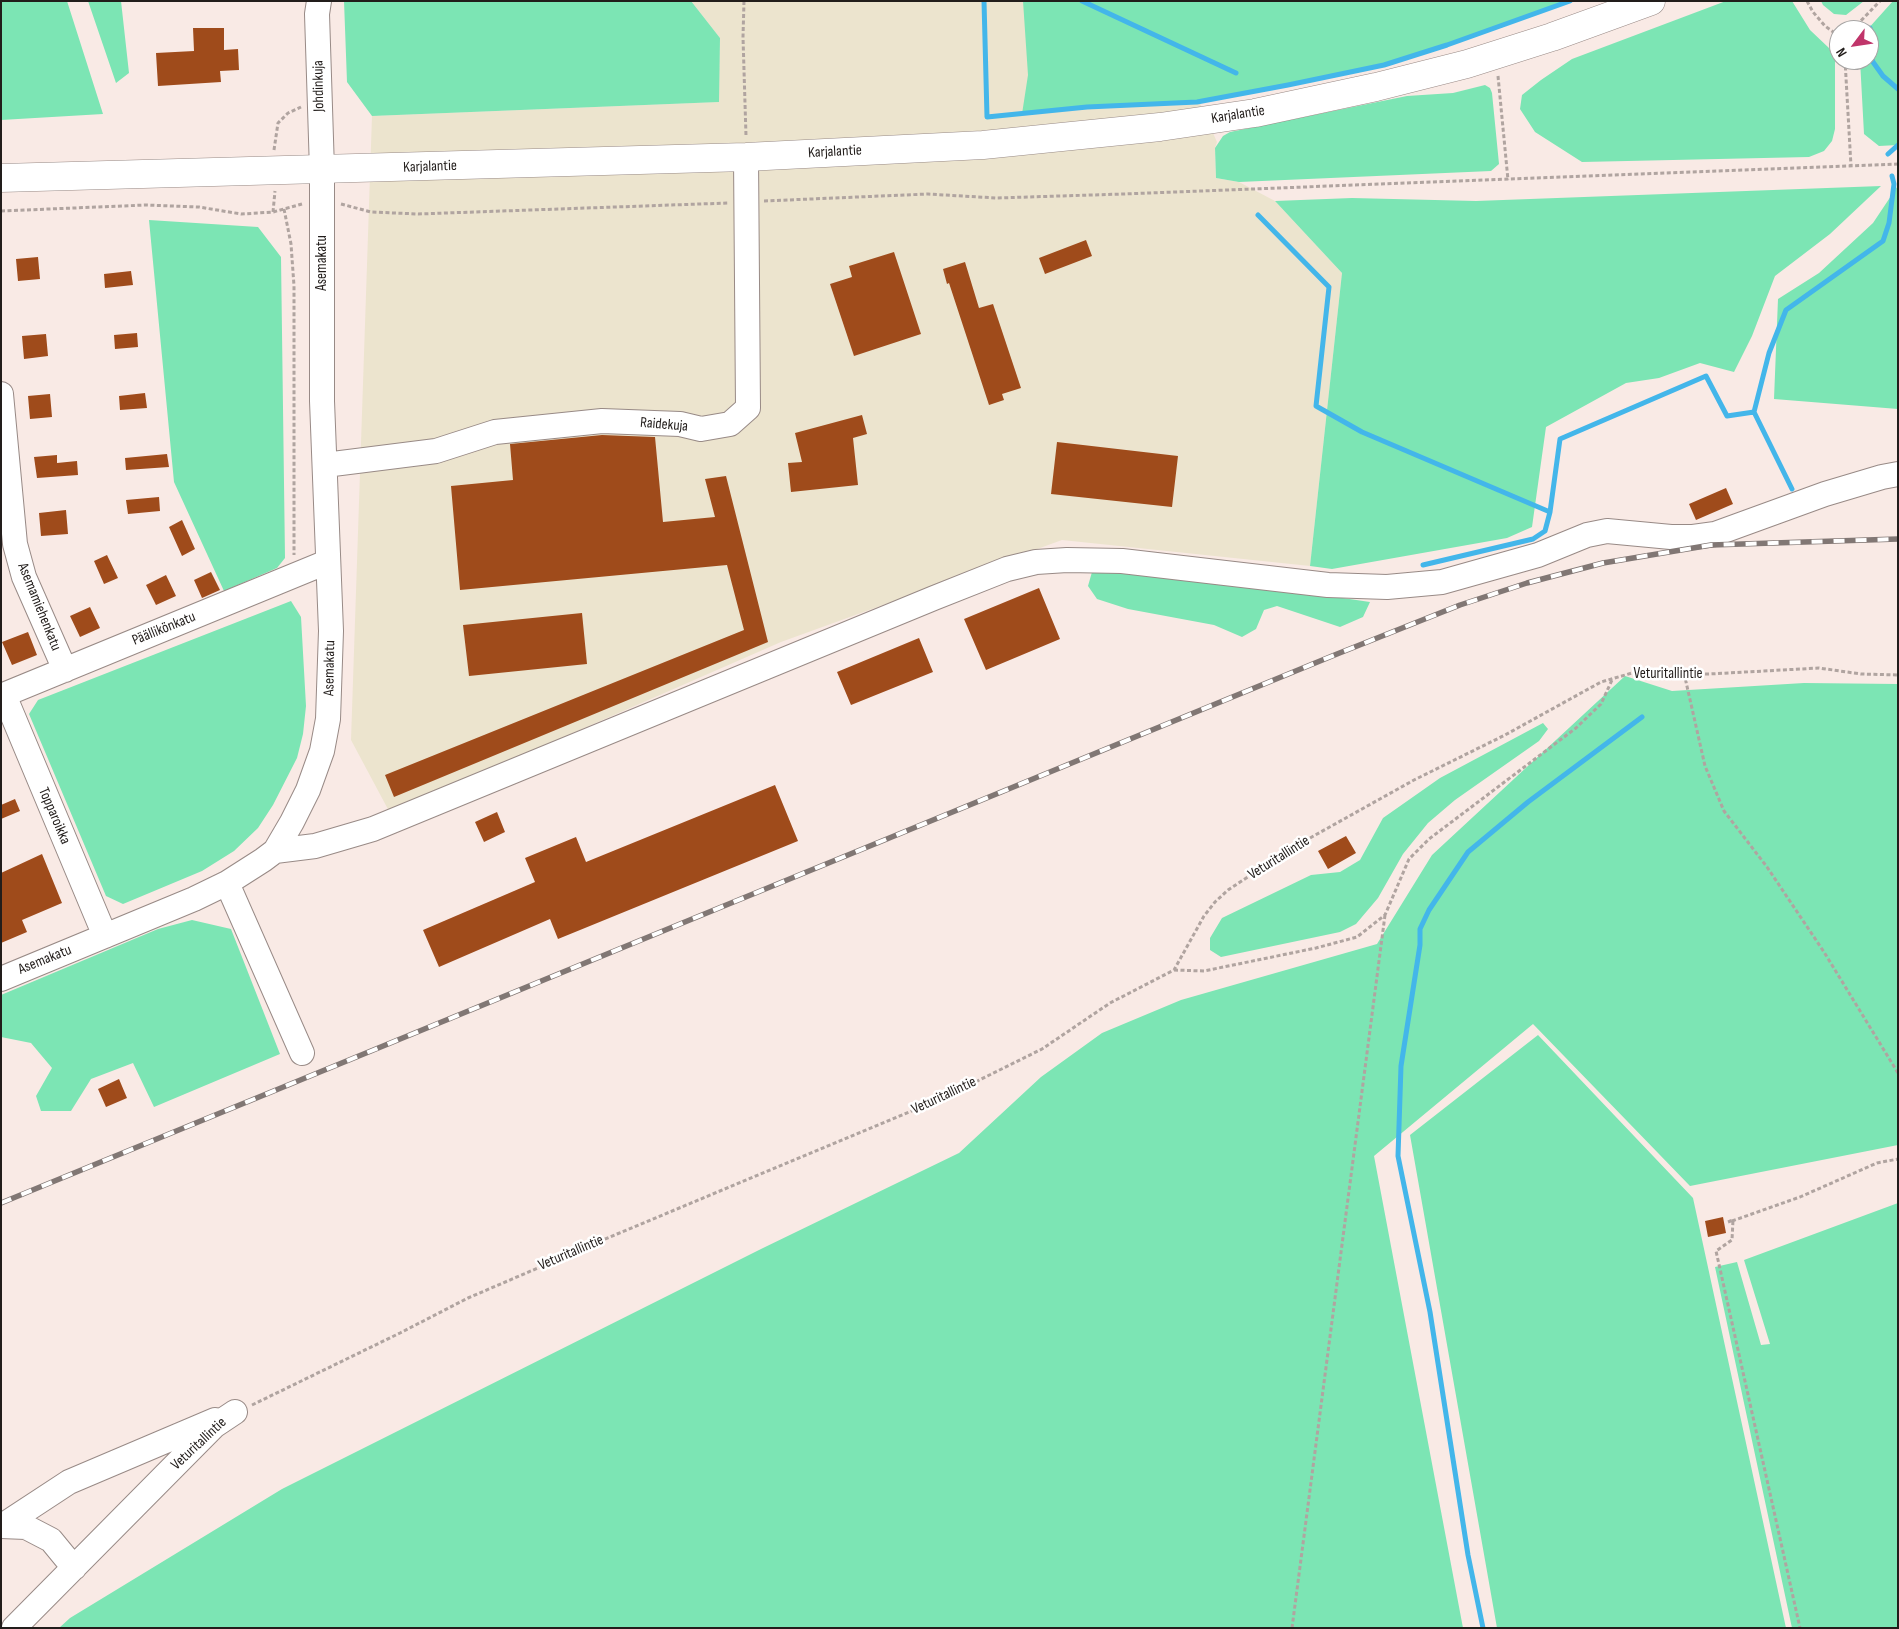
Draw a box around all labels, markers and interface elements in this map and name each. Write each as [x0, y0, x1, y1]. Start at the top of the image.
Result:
north arrow [1829, 20, 1879, 70]
text: N [1832, 45, 1851, 60]
street label: Johdinkuja [310, 60, 328, 112]
street label: Karjalantie [1210, 102, 1266, 128]
street label: Karjalantie [808, 142, 862, 162]
street label: Karjalantie [403, 157, 457, 177]
street label: Asemakatu [313, 235, 331, 291]
street label: Raidekuja [639, 414, 689, 436]
street label: Asemamiehenkatu [13, 561, 65, 653]
street label: Päällikönkatu [130, 608, 198, 650]
street label: Asemakatu [321, 640, 339, 696]
street label: Veturitallintie [1633, 665, 1703, 683]
street label: Topparoikka [34, 785, 74, 847]
street label: Veturitallintie [1245, 832, 1313, 884]
street label: Asemakatu [16, 941, 74, 979]
street label: Veturitallintie [909, 1073, 979, 1119]
street label: Veturitallintie [536, 1231, 606, 1275]
street label: Veturitallintie [168, 1414, 230, 1474]

